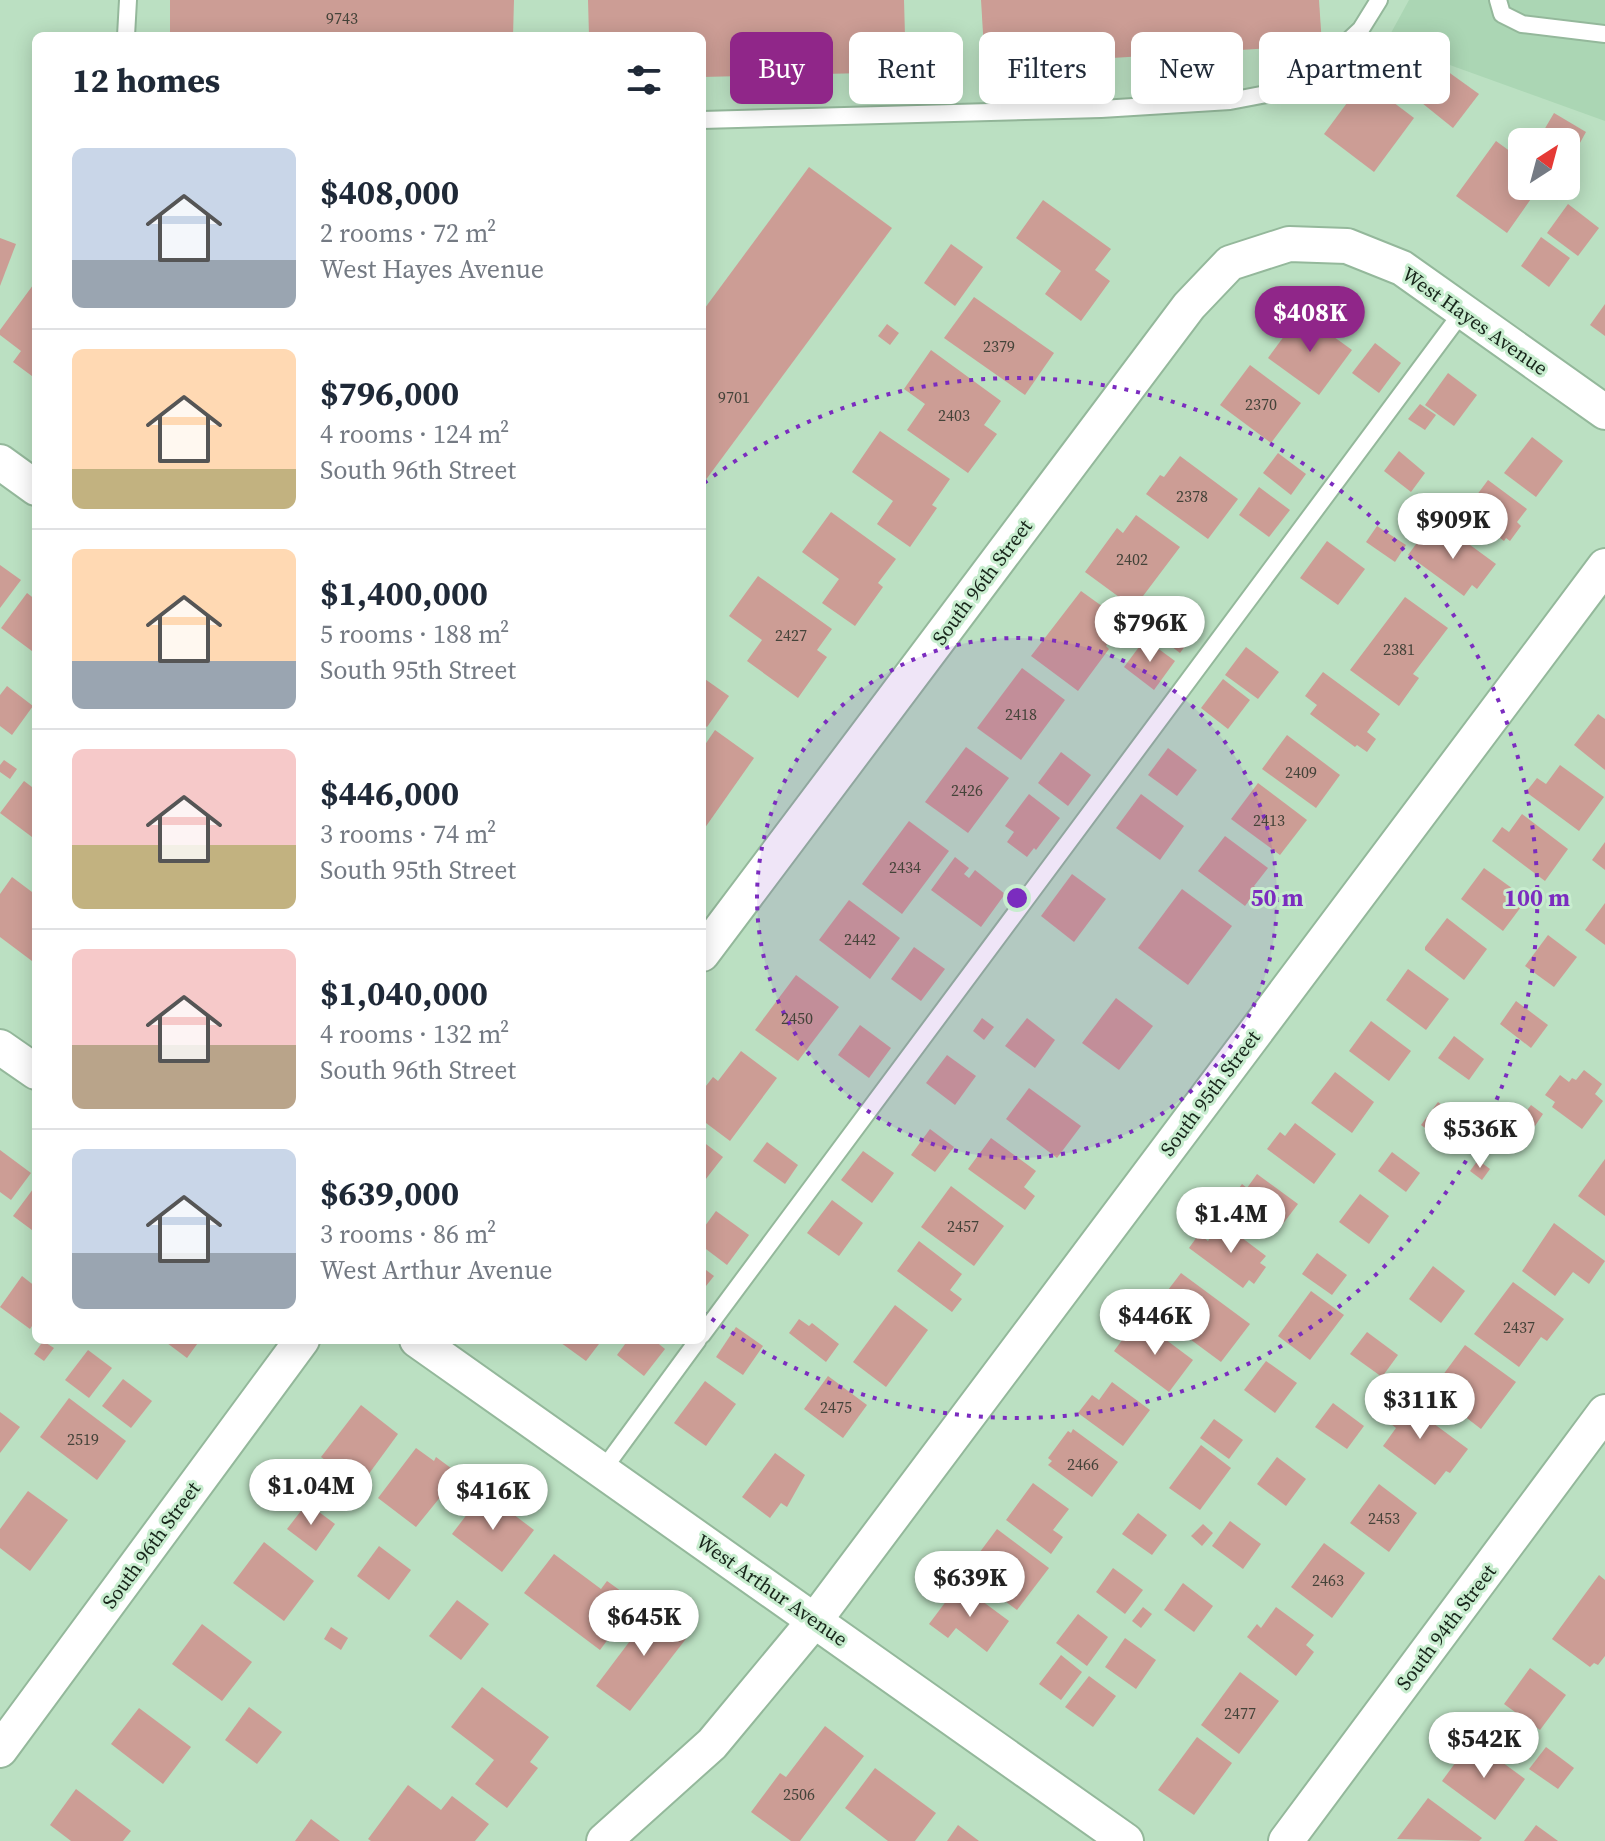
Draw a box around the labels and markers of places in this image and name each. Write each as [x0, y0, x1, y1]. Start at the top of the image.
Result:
pin: $408K [1254, 286, 1366, 354]
pin: $909K [1397, 493, 1509, 561]
pin: $796K [1094, 596, 1206, 664]
centre of rings [1003, 884, 1031, 912]
pin: $536K [1424, 1102, 1536, 1170]
pin: $1.4M [1175, 1187, 1287, 1255]
pin: $446K [1099, 1289, 1211, 1357]
pin: $311K [1364, 1373, 1476, 1441]
pin: $1.04M [246, 1459, 376, 1527]
pin: $416K [437, 1464, 549, 1532]
pin: $639K [914, 1551, 1026, 1619]
pin: $645K [588, 1590, 700, 1658]
pin: $542K [1428, 1712, 1540, 1780]

